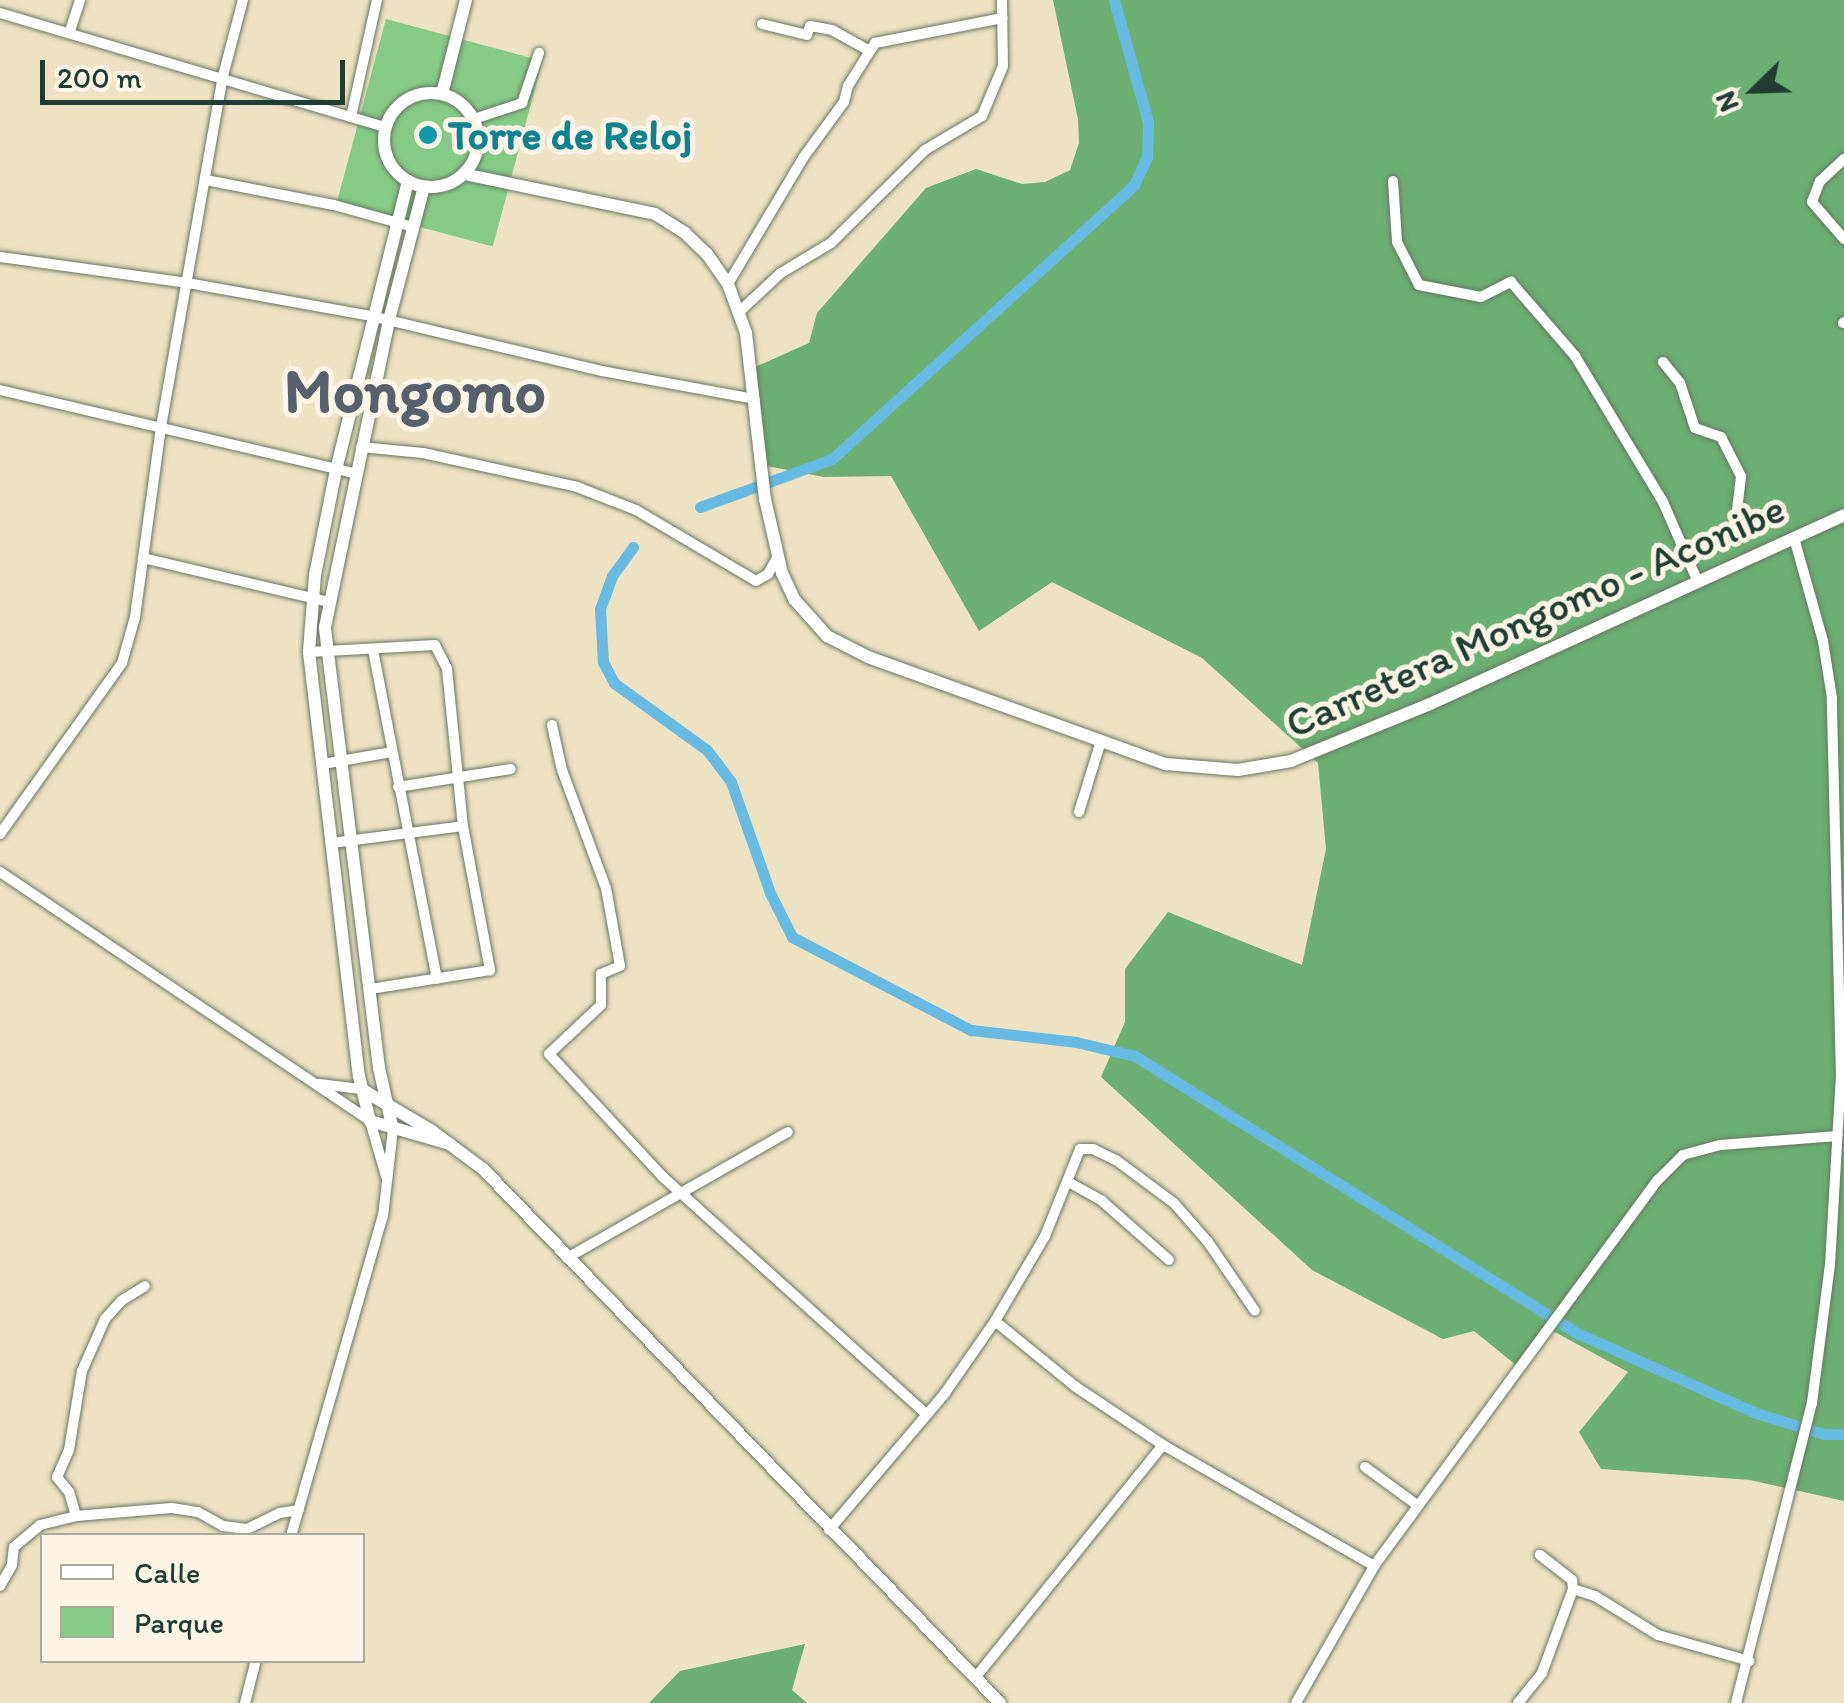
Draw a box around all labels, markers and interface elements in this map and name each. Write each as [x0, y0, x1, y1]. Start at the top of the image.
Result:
scale bar [45, 40, 350, 102]
north arrow [1704, 40, 1804, 140]
text: 200 m [57, 59, 142, 96]
text: N [1707, 86, 1746, 117]
place label: Torre de Reloj [448, 110, 692, 160]
marker: Torre de Reloj [417, 124, 439, 146]
district label: Mongomo [284, 354, 546, 428]
street label: Carretera Mongomo - Aconibe [1277, 483, 1793, 749]
legend [40, 1533, 365, 1663]
text: Calle [134, 1554, 200, 1591]
text: Parque [134, 1604, 224, 1641]

